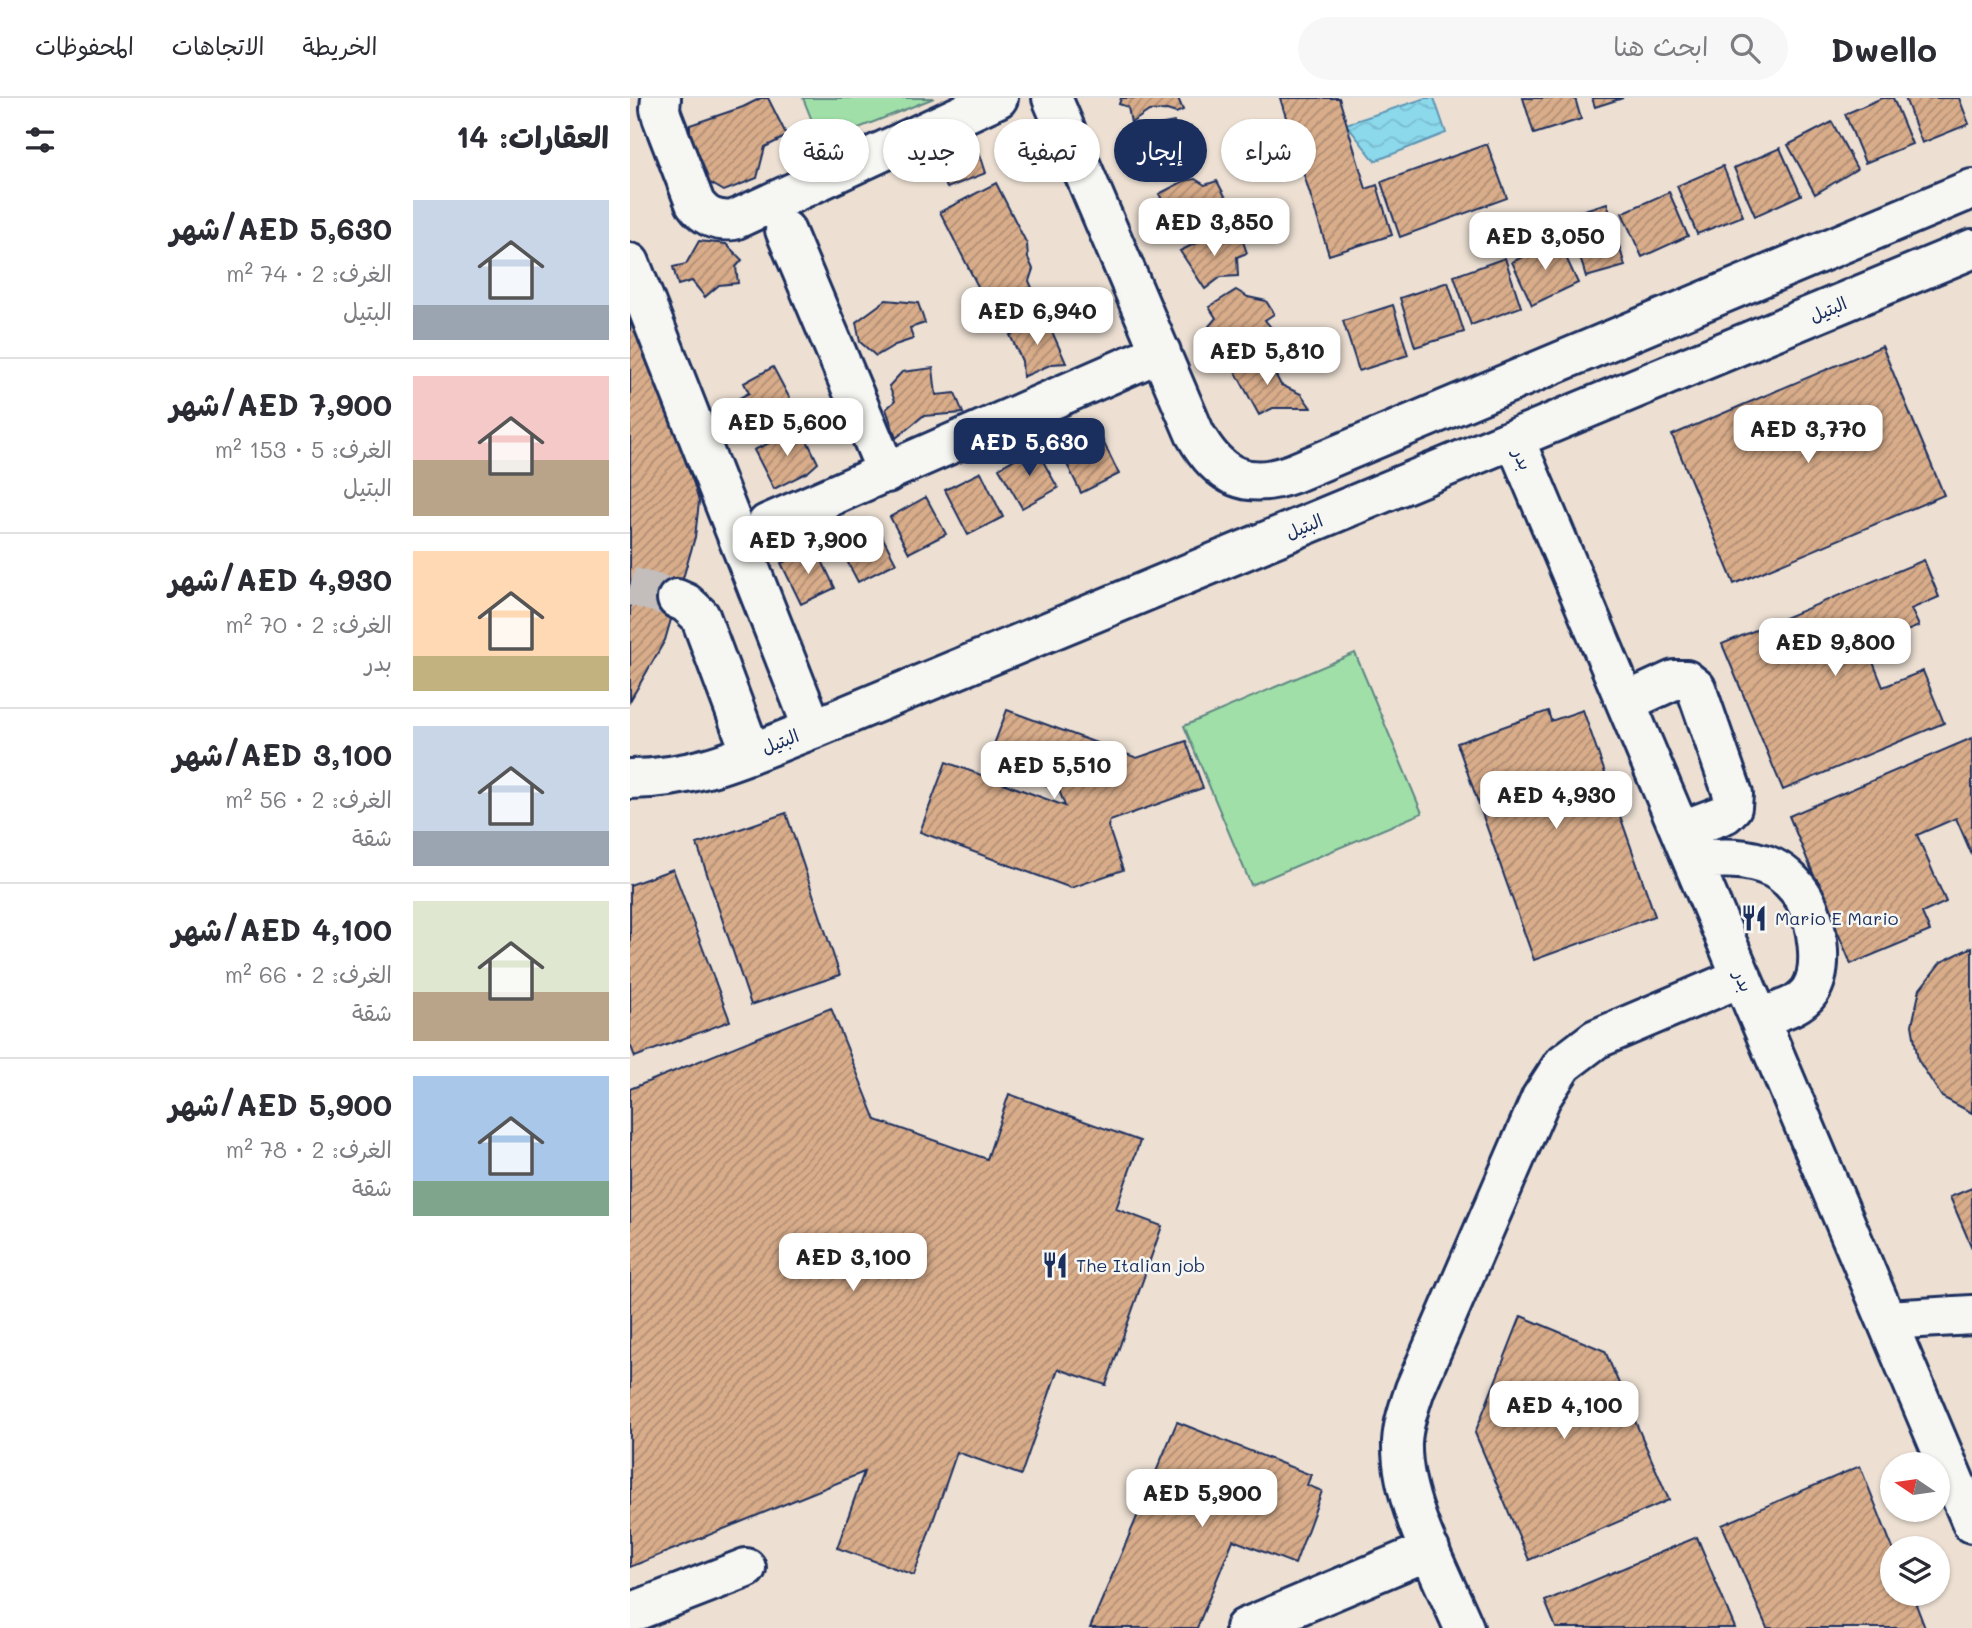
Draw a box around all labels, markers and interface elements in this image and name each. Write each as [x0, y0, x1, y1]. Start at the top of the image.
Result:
search box [1298, 17, 1788, 80]
text: Dwello [1830, 27, 1937, 70]
text: ابحث هنا [1613, 29, 1708, 63]
icon: search [1726, 29, 1764, 67]
text: المحفوظات [35, 30, 134, 61]
text: الاتجاهات [172, 30, 265, 61]
text: الخريطة [303, 30, 377, 61]
text: العقارات: 14 [456, 116, 609, 156]
chip: شقة [779, 119, 869, 182]
chip: جديد [883, 119, 980, 182]
chip: تصفية [994, 119, 1100, 182]
chip: إيجار [1114, 119, 1207, 182]
chip: شراء [1221, 119, 1316, 182]
icon: filters [21, 121, 59, 159]
pin: AED 3,850 [1134, 198, 1294, 258]
text: AED 3,850 [1155, 206, 1273, 236]
text: AED 5,630/شهر [170, 208, 392, 248]
pin: AED 3,050 [1465, 212, 1625, 272]
text: AED 3,050 [1485, 220, 1605, 250]
icon: home [469, 228, 553, 312]
text: الغرف: 2 · 74 m² [226, 258, 392, 288]
pin: AED 6,940 [957, 288, 1117, 347]
street label: البتيل [1806, 290, 1850, 328]
text: AED 6,940 [977, 295, 1097, 325]
text: البتيل [343, 296, 392, 326]
pin: AED 5,810 [1187, 328, 1347, 387]
text: AED 5,810 [1209, 335, 1325, 365]
text: AED 7,900/شهر [170, 384, 392, 424]
pin: AED 5,600 [707, 398, 867, 458]
icon: home [469, 404, 553, 488]
text: AED 5,600 [727, 406, 847, 436]
pin: AED 3,770 [1728, 406, 1888, 465]
text: AED 3,770 [1750, 413, 1866, 443]
pin: AED 5,630 [949, 418, 1109, 478]
text: AED 5,630 [970, 426, 1088, 456]
text: الغرف: 5 · 153 m² [215, 434, 392, 464]
street label: بدر [1507, 443, 1538, 473]
text: البتيل [343, 472, 392, 502]
street label: البتيل [1282, 508, 1326, 544]
pin: AED 7,900 [728, 517, 888, 576]
text: AED 7,900 [749, 524, 867, 554]
text: AED 4,930/شهر [169, 559, 392, 599]
icon: home [469, 579, 553, 663]
text: الغرف: 2 · 70 m² [226, 609, 392, 639]
pin: AED 9,800 [1755, 618, 1915, 678]
text: AED 9,800 [1775, 626, 1895, 656]
text: بدر [365, 647, 392, 677]
street label: البتيل [758, 723, 802, 759]
text: AED 3,100/شهر [173, 734, 392, 774]
pin: AED 5,510 [974, 742, 1134, 801]
text: AED 5,510 [997, 749, 1111, 779]
icon: home [469, 754, 553, 838]
pin: AED 4,930 [1476, 772, 1636, 831]
text: AED 4,930 [1496, 779, 1616, 809]
text: الغرف: 2 · 56 m² [225, 784, 392, 814]
text: شقة [352, 822, 392, 852]
restaurant icon: Mario E Mario [1739, 903, 1769, 933]
place label: Mario E Mario [1775, 906, 1899, 930]
text: AED 4,100/شهر [172, 909, 392, 949]
icon: home [469, 929, 553, 1013]
text: الغرف: 2 · 66 m² [225, 959, 392, 989]
street label: بدر [1728, 965, 1759, 995]
text: شقة [352, 997, 392, 1027]
text: AED 5,900/شهر [169, 1084, 392, 1124]
icon: home [469, 1104, 553, 1188]
text: الغرف: 2 · 78 m² [226, 1134, 392, 1164]
text: شقة [352, 1172, 392, 1202]
pin: AED 3,100 [773, 1234, 933, 1293]
text: AED 3,100 [795, 1241, 911, 1271]
restaurant icon: The Italian job [1040, 1250, 1070, 1280]
place label: The Italian job [1076, 1253, 1205, 1277]
pin: AED 4,100 [1484, 1382, 1644, 1441]
text: AED 4,100 [1506, 1389, 1622, 1419]
north arrow [1880, 1452, 1950, 1522]
map controls [1880, 1452, 1950, 1606]
pin: AED 5,900 [1122, 1470, 1282, 1529]
text: AED 5,900 [1142, 1477, 1262, 1507]
button: layers [1880, 1536, 1950, 1606]

